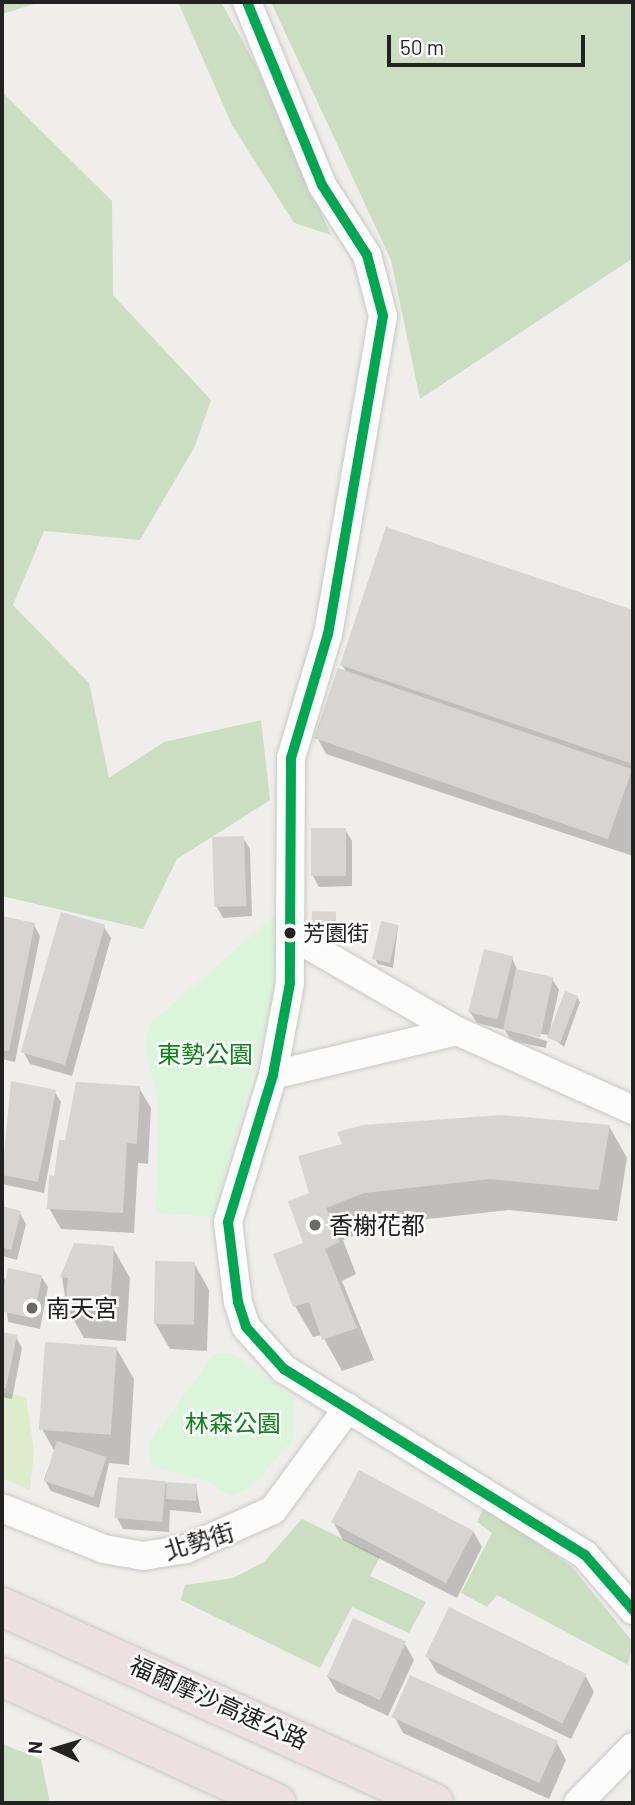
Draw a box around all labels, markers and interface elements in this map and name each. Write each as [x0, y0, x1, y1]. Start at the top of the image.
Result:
scale bar [390, 21, 588, 65]
text: 50 m [400, 34, 444, 59]
place label: 芳園街 [303, 920, 369, 946]
marker: 芳園街 [283, 926, 297, 940]
park label: 東勢公園 [157, 1040, 253, 1068]
place label: 香榭花都 [329, 1211, 425, 1239]
marker: 香榭花都 [307, 1217, 323, 1233]
place label: 南天宮 [46, 1294, 118, 1322]
marker: 南天宮 [24, 1300, 40, 1316]
park label: 林森公園 [185, 1409, 281, 1437]
street label: 北勢街 [160, 1517, 238, 1565]
street label: 福爾摩沙高速公路 [125, 1650, 313, 1754]
north arrow [21, 1714, 91, 1784]
text: N [23, 1740, 46, 1755]

